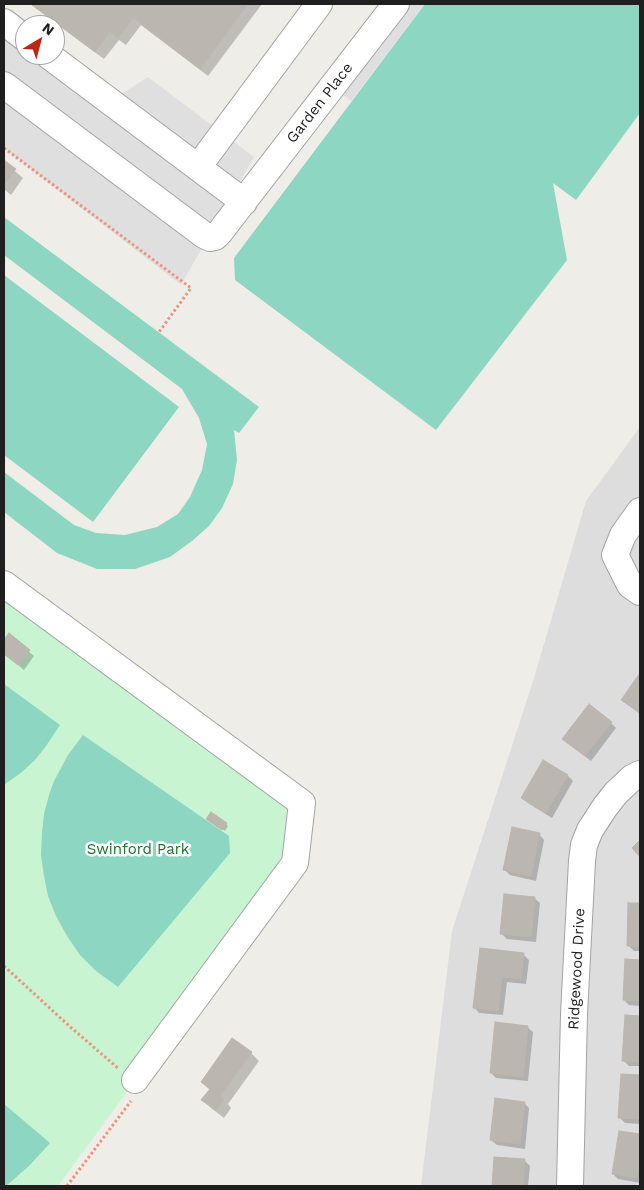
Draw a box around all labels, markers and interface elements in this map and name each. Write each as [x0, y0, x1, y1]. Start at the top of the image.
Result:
north arrow [15, 15, 65, 65]
text: N [39, 19, 57, 38]
street label: Garden Place [283, 59, 357, 147]
park label: Swinford Park [87, 841, 189, 859]
street label: Ridgewood Drive [565, 908, 589, 1030]

